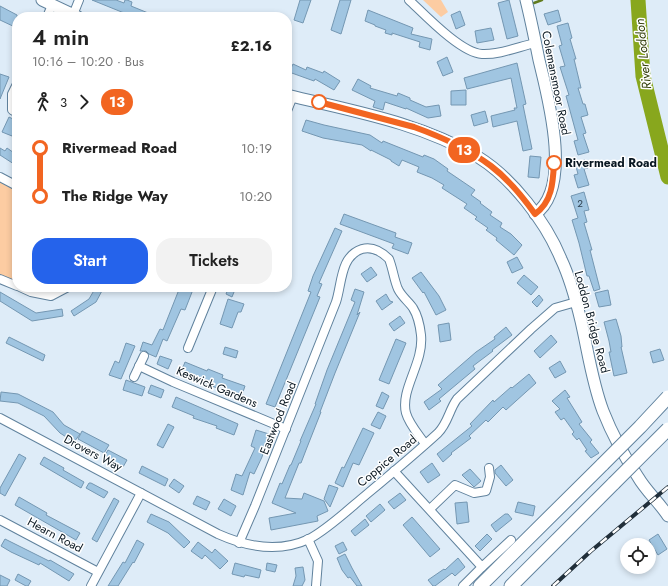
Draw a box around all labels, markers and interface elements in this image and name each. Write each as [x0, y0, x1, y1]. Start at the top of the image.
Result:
water label: River Loddon [630, 17, 656, 90]
text: 4 min [32, 21, 89, 53]
street label: Colemansmoor Road [537, 29, 575, 137]
text: £2.16 [230, 35, 272, 57]
text: 10:16 – 10:20 · Bus [32, 52, 144, 71]
icon: walk [32, 91, 54, 113]
icon: forward [73, 91, 95, 113]
text: 13 [109, 92, 125, 112]
text: 3 [60, 93, 67, 112]
unlabelled marker [311, 94, 327, 110]
text: Rivermead Road [62, 137, 177, 159]
line badge: 13 [446, 137, 482, 163]
text: 10:19 [241, 139, 272, 158]
text: 13 [456, 140, 472, 160]
place label: Rivermead Road [565, 154, 657, 172]
marker: Rivermead Road [546, 155, 562, 171]
text: The Ridge Way [62, 185, 168, 207]
text: 10:20 [239, 187, 272, 206]
house number: 2 [577, 196, 583, 211]
button: Start [32, 238, 148, 284]
button: Tickets [156, 238, 272, 284]
street label: Loddon Bridge Road [570, 269, 614, 375]
street label: Keswick Gardens [174, 362, 261, 412]
street label: Eastwood Road [255, 379, 301, 457]
street label: Drovers Way [61, 430, 126, 476]
street label: Coppice Road [353, 431, 421, 491]
street label: Hearn Road [24, 513, 86, 557]
map controls [620, 538, 656, 574]
button: locate [620, 538, 656, 574]

